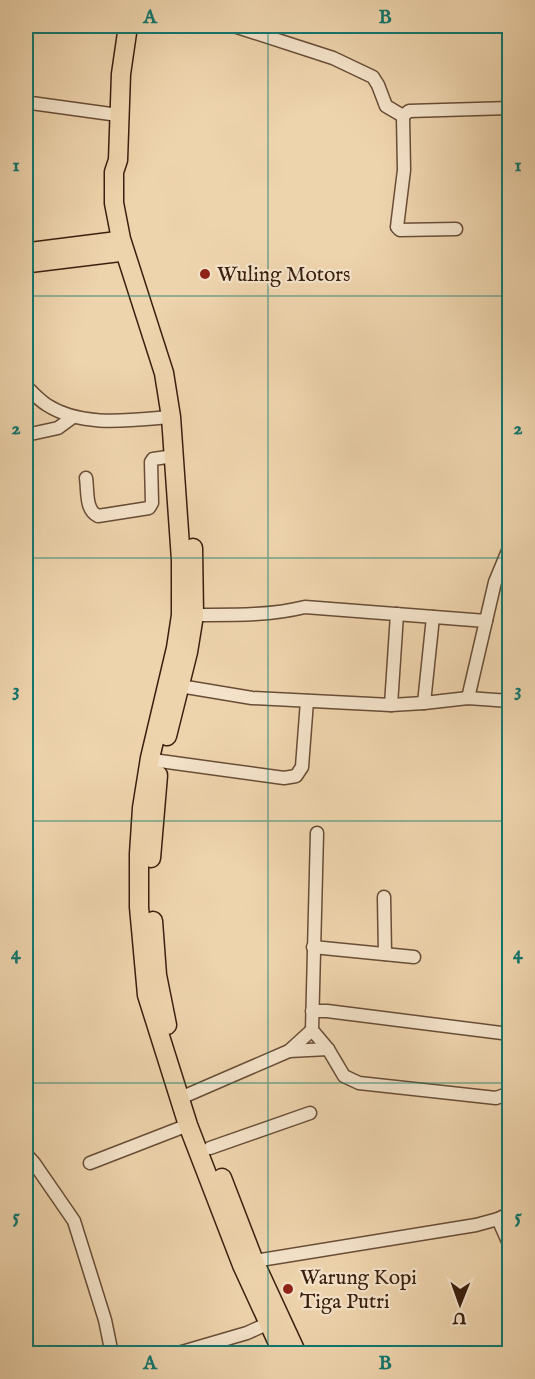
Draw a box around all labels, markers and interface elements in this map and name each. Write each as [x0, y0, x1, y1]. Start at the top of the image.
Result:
text: A [142, 5, 158, 30]
text: B [378, 5, 392, 30]
text: 1 [12, 153, 20, 178]
text: 1 [514, 153, 522, 178]
place label: Wuling Motors [217, 262, 350, 289]
marker: Wuling Motors [198, 267, 212, 281]
text: 2 [11, 416, 21, 441]
text: 2 [513, 416, 523, 441]
text: 3 [12, 678, 20, 703]
text: 3 [514, 678, 522, 703]
text: 4 [11, 941, 22, 966]
text: 4 [513, 941, 524, 966]
text: 5 [12, 1204, 20, 1229]
text: 5 [514, 1204, 522, 1229]
place label: Warung Kopi Tiga Putri [300, 1265, 417, 1316]
north arrow [430, 1274, 490, 1334]
marker: Warung Kopi Tiga Putri [281, 1282, 295, 1296]
text: U [452, 1307, 468, 1327]
text: A [142, 1351, 158, 1376]
text: B [378, 1351, 392, 1376]

